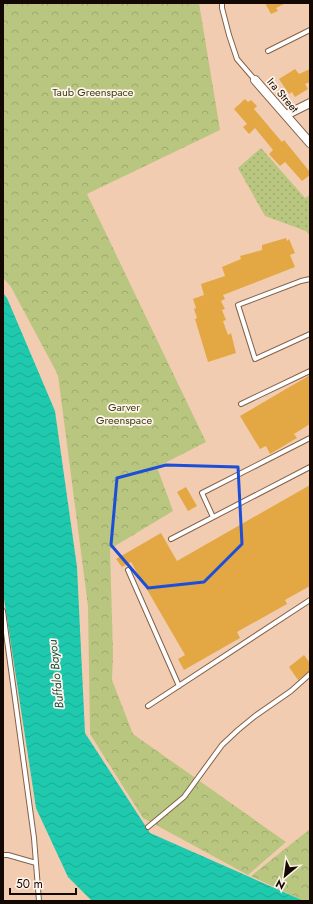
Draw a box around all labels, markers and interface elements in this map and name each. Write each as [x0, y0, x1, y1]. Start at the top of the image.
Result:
street label: Ira Street [263, 74, 303, 116]
park label: Taub Greenspace [53, 84, 134, 100]
park label: Garver Greenspace [96, 399, 152, 428]
water label: Buffalo Bayou [43, 639, 69, 709]
north arrow [265, 856, 305, 896]
scale bar [10, 870, 76, 896]
text: 50 m [16, 875, 43, 893]
text: N [272, 876, 288, 894]

